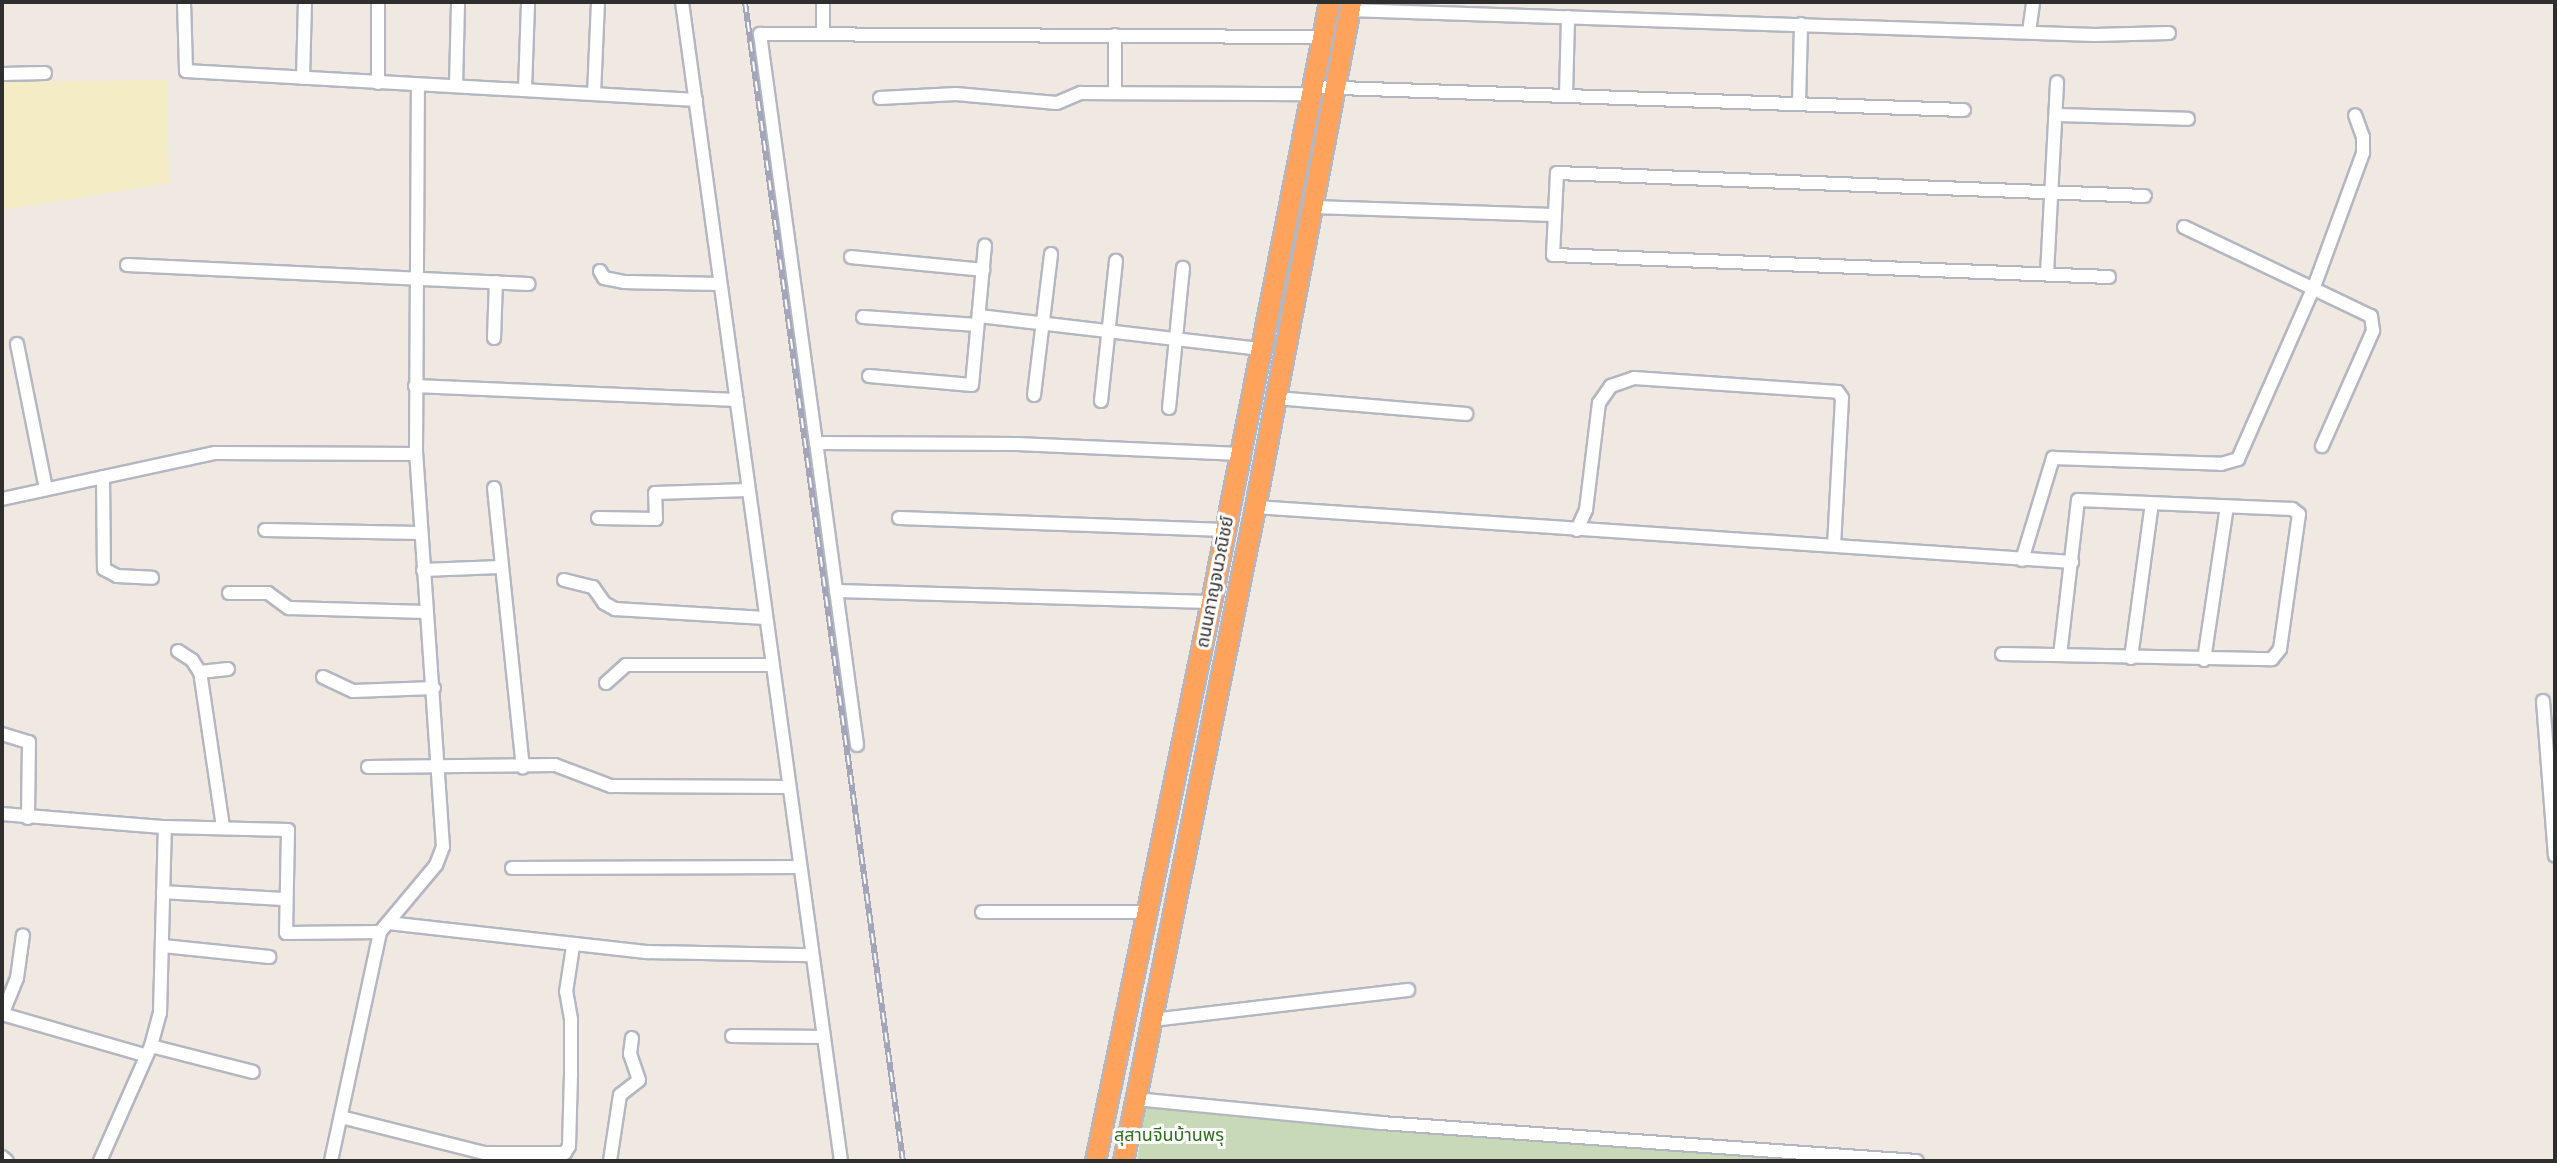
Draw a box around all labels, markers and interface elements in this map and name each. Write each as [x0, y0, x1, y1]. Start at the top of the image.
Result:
street label: ถนนกาญจนวณิชย์ [1192, 514, 1238, 650]
park label: สุสานจีนบ้านพรุ [1114, 1124, 1224, 1146]

